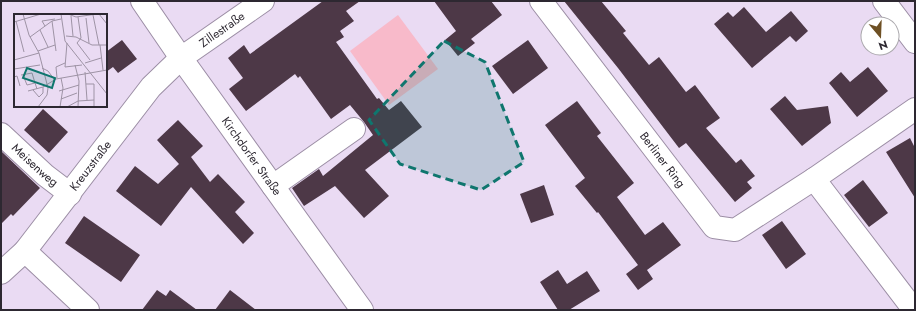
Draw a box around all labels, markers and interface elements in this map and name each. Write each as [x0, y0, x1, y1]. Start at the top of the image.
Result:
street label: Zillestraße [195, 7, 248, 52]
inset map [14, 14, 107, 107]
north arrow [860, 16, 900, 56]
text: N [877, 36, 890, 54]
street label: Kirchdorfer Straße [217, 113, 286, 199]
street label: Berliner Ring [635, 128, 690, 192]
street label: Kreuzstraße [65, 137, 116, 195]
street label: Meisenweg [8, 139, 62, 191]

